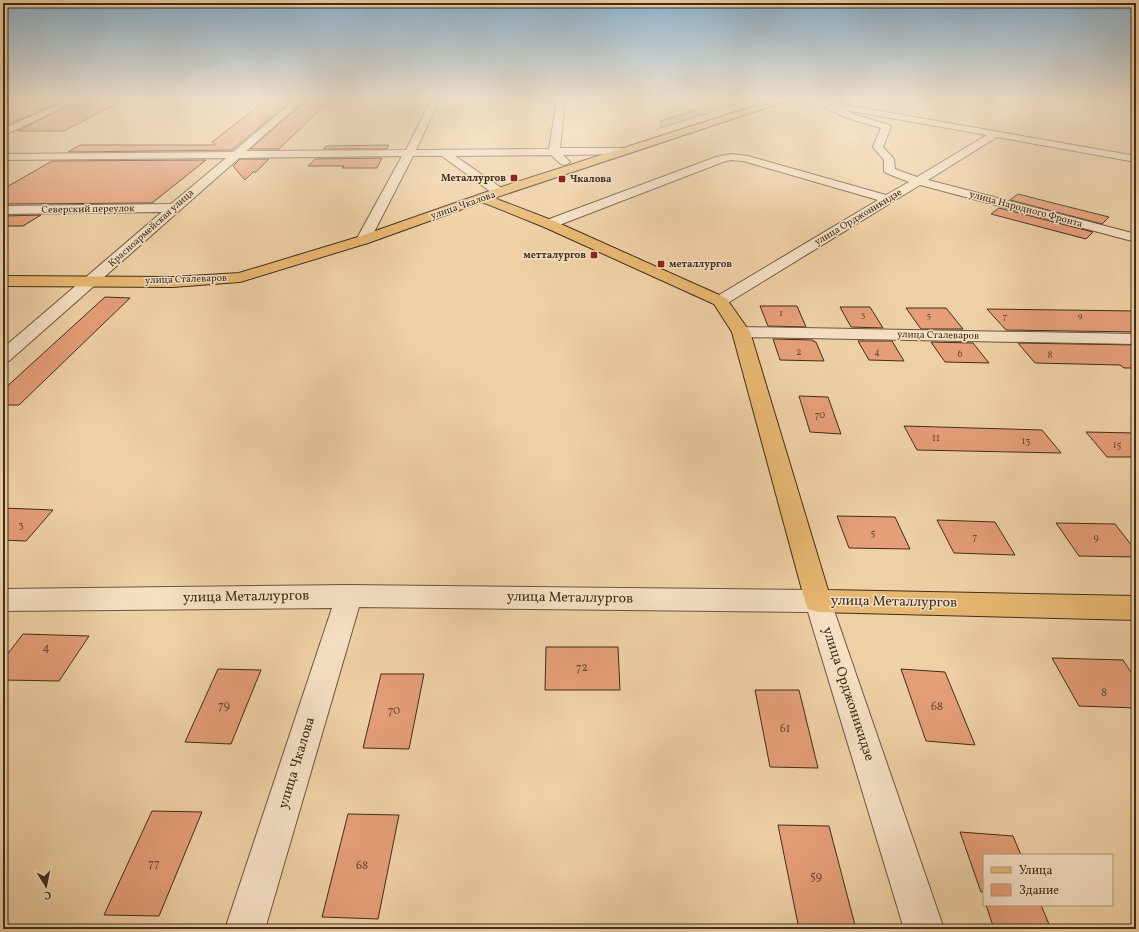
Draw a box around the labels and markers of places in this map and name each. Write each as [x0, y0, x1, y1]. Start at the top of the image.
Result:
place label: Металлургов [441, 171, 506, 185]
place label: Чкалова [570, 172, 612, 186]
marker: Металлургов [509, 173, 519, 183]
marker: Чкалова [557, 174, 567, 184]
place label: метталургов [523, 248, 586, 262]
marker: метталургов [589, 250, 599, 260]
place label: металлургов [669, 257, 732, 271]
marker: металлургов [656, 259, 666, 269]

